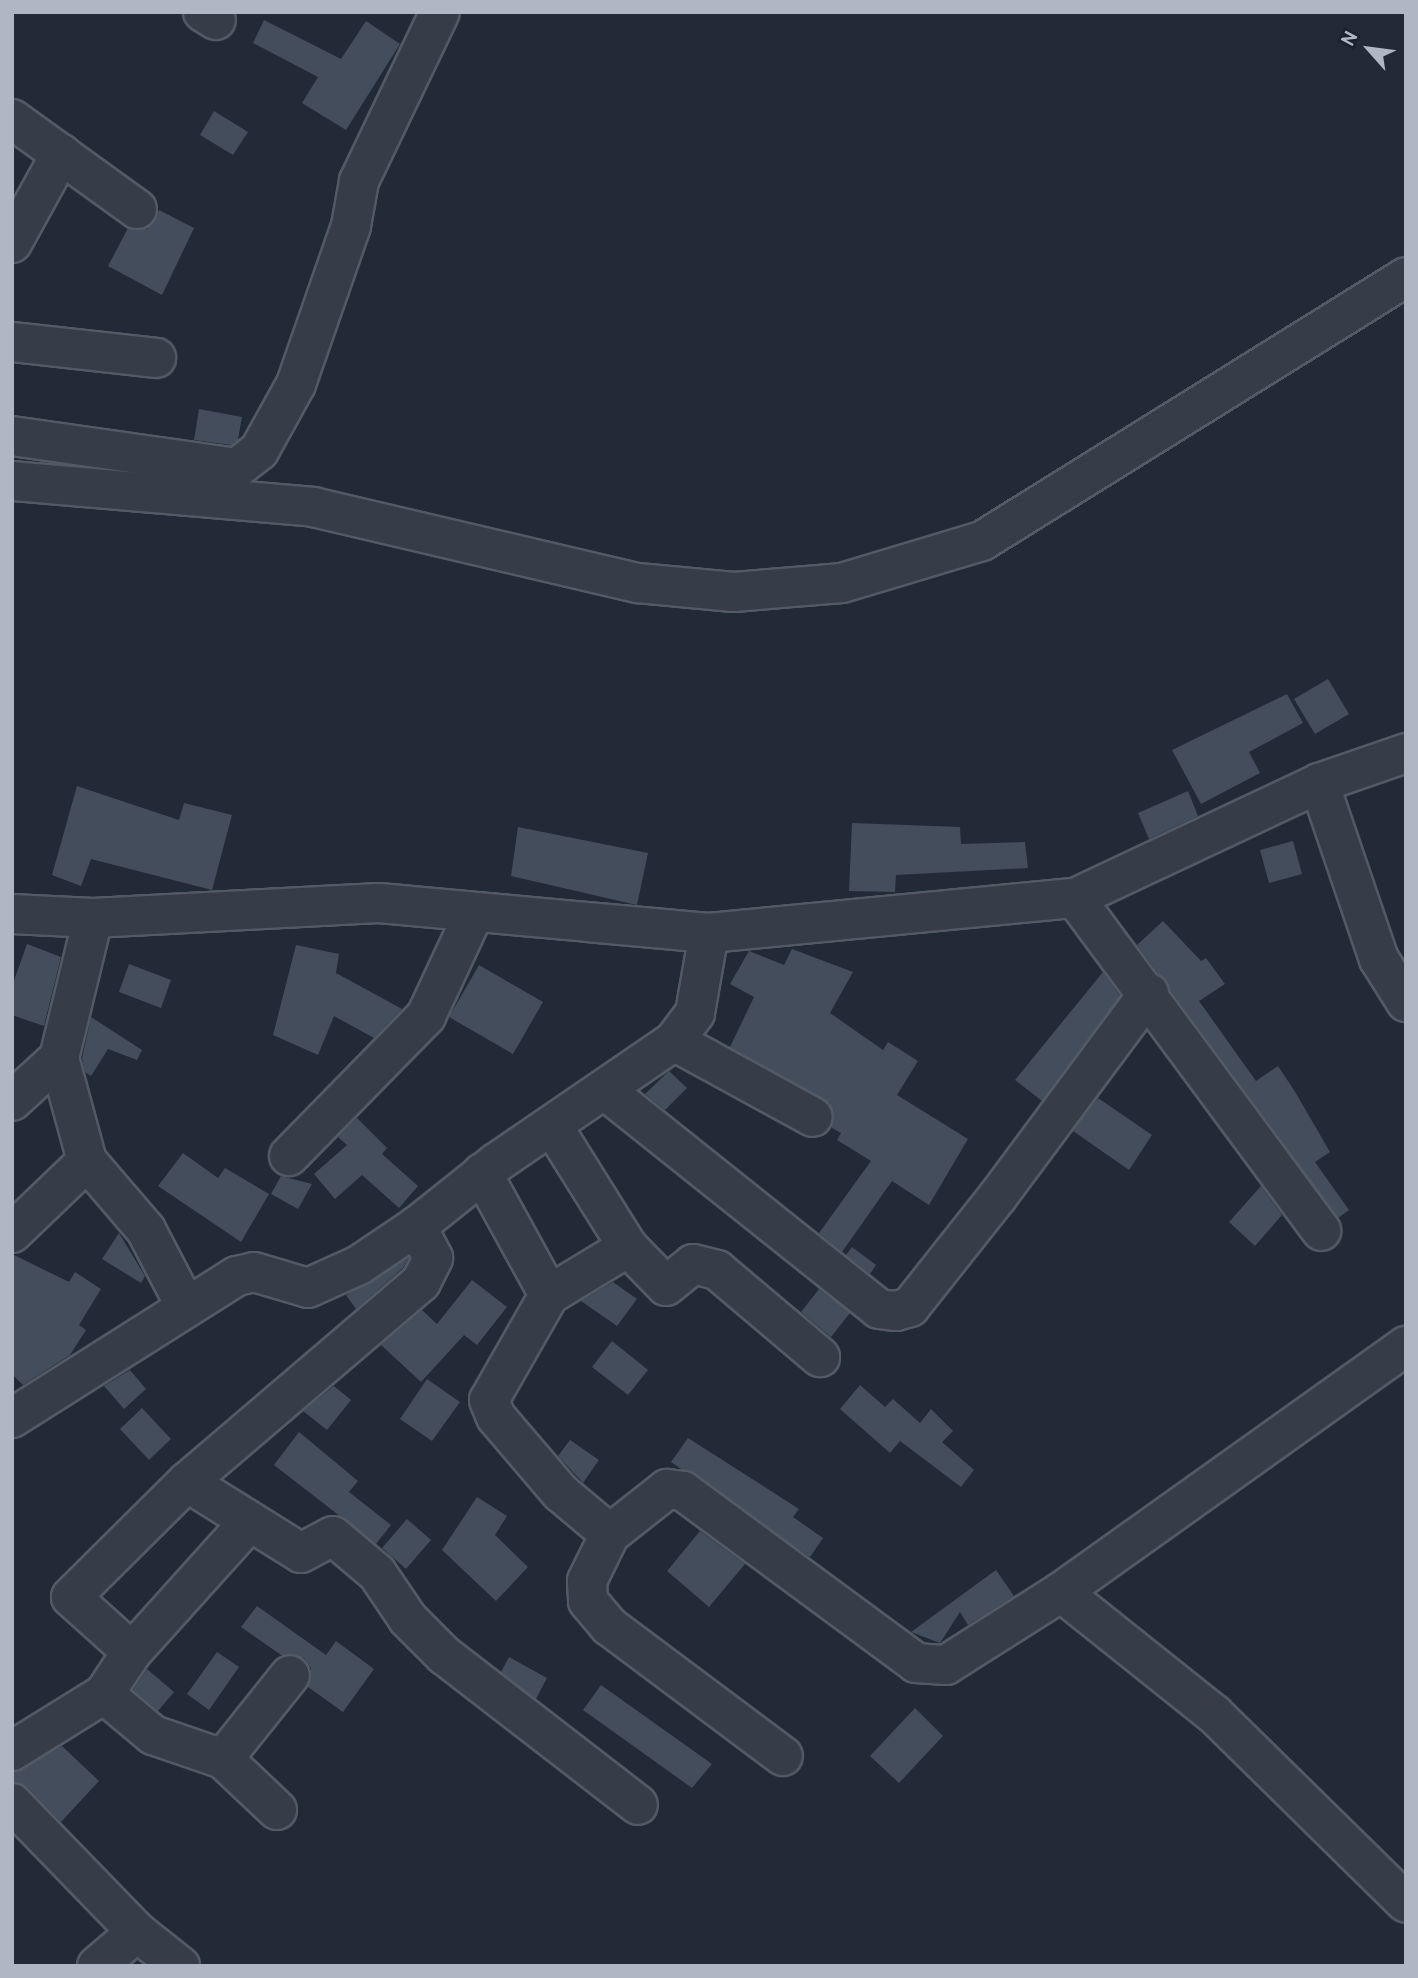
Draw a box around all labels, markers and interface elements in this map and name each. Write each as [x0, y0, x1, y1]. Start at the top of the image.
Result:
north arrow [1334, 14, 1404, 84]
text: N [1337, 27, 1364, 51]

